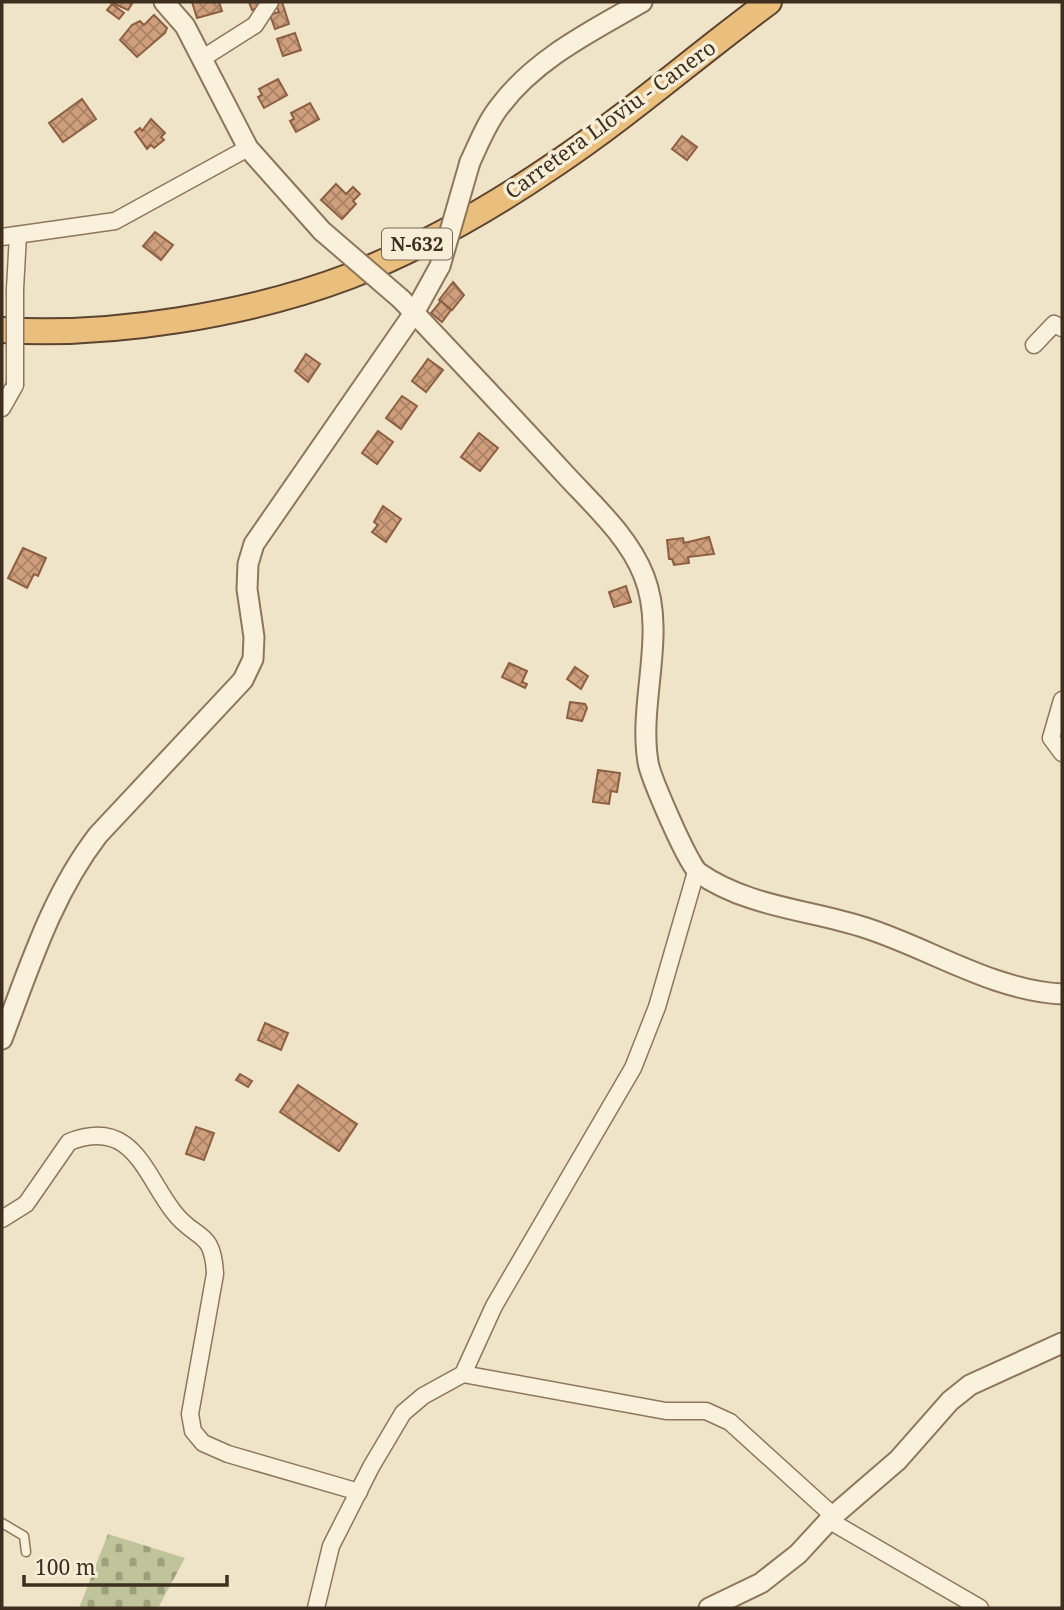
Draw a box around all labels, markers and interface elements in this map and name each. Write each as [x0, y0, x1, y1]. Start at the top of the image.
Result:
street label: Carretera Lloviu - Canero [499, 33, 721, 205]
road number: N-632 [382, 228, 452, 260]
scale bar [24, 1544, 228, 1588]
text: 100 m [35, 1553, 96, 1581]

